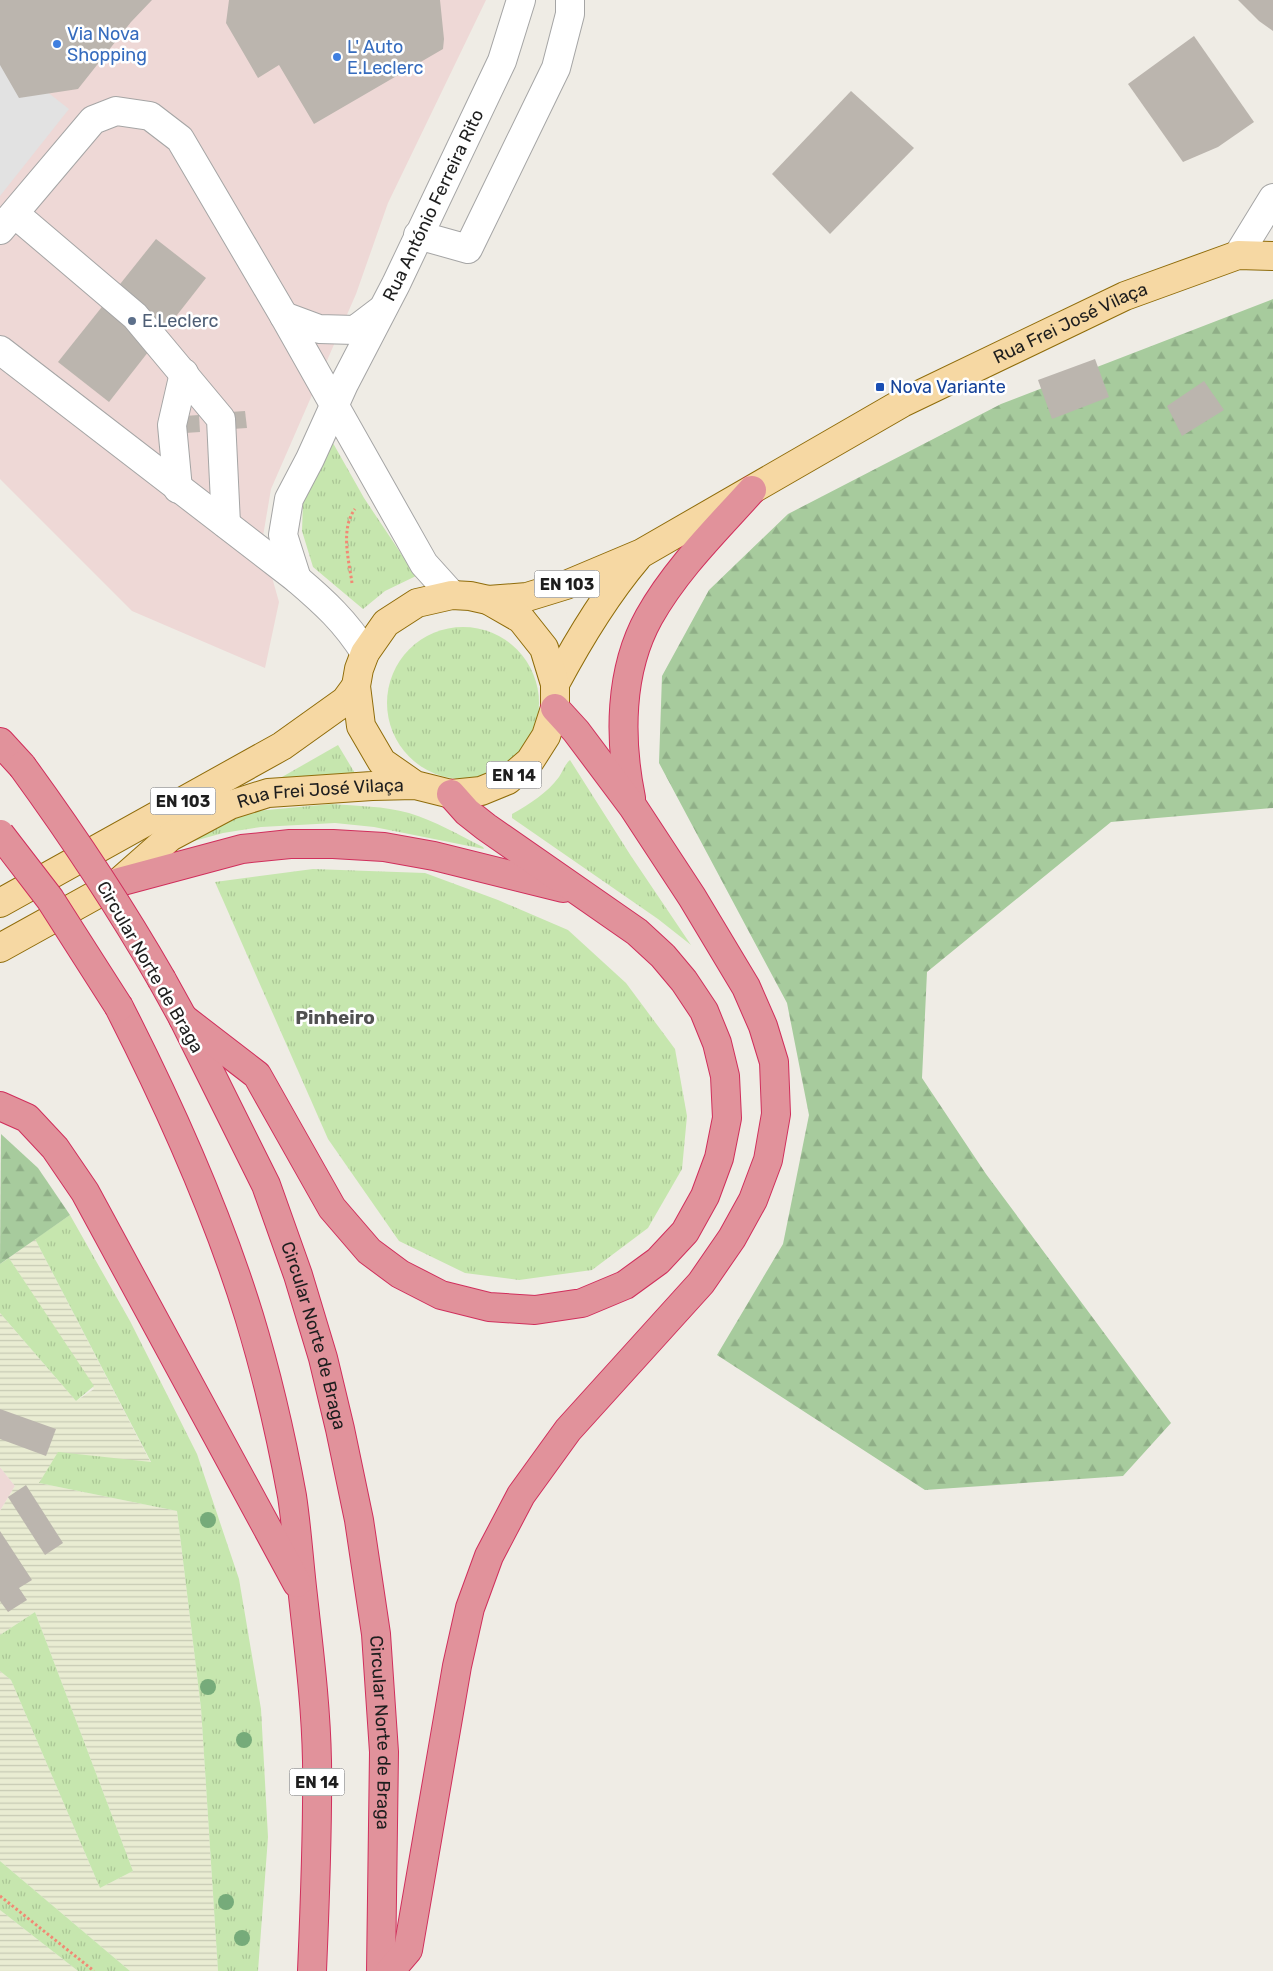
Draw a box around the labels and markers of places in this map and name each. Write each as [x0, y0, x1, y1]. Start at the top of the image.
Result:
place label: Via Nova Shopping [67, 23, 147, 66]
place label: L' Auto E.Leclerc [347, 36, 423, 79]
marker: Via Nova Shopping [51, 38, 63, 50]
marker: L' Auto E.Leclerc [331, 51, 343, 63]
place label: E.Leclerc [142, 310, 218, 332]
marker: E.Leclerc [126, 315, 138, 327]
place label: Nova Variante [890, 376, 1006, 398]
marker: Nova Variante [874, 381, 886, 393]

